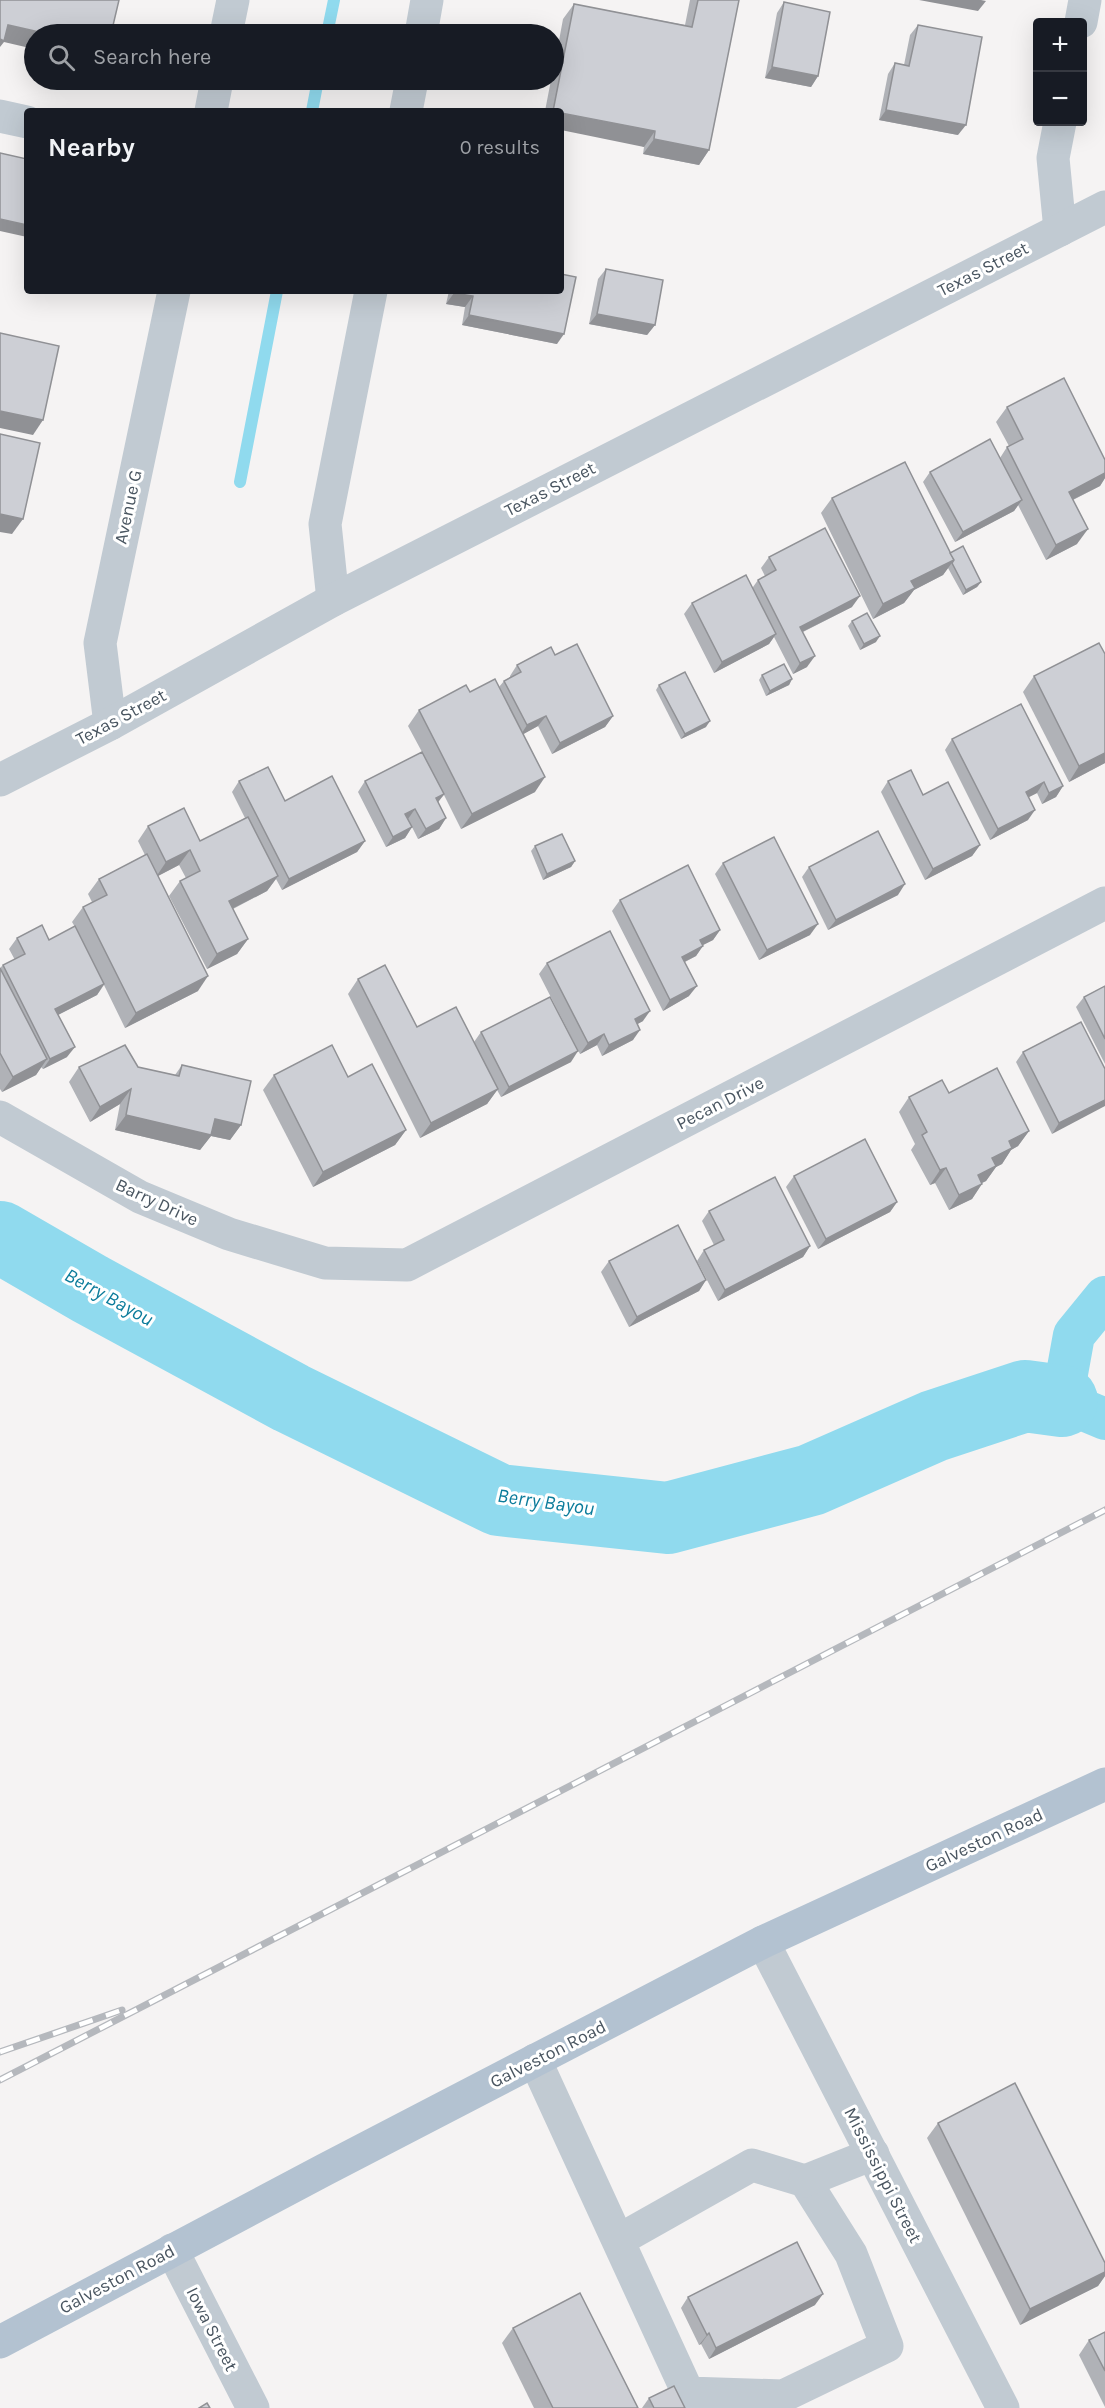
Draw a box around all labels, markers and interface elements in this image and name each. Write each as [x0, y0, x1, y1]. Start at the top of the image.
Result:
map controls [1033, 18, 1087, 126]
button: + [1033, 18, 1087, 72]
search box [24, 24, 564, 90]
icon: search [45, 41, 78, 74]
text: Search here [93, 44, 211, 70]
button: − [1033, 72, 1087, 126]
text: Nearby [48, 132, 135, 163]
text: 0 results [460, 136, 540, 159]
street label: Texas Street [934, 237, 1032, 301]
street label: Texas Street [501, 457, 599, 521]
street label: Avenue G [109, 468, 147, 546]
street label: Texas Street [72, 684, 170, 750]
street label: Pecan Drive [672, 1071, 768, 1135]
street label: Barry Drive [112, 1173, 202, 1231]
water label: Berry Bayou [61, 1263, 157, 1331]
water label: Berry Bayou [496, 1484, 596, 1520]
street label: Galveston Road [922, 1803, 1046, 1877]
street label: Galveston Road [486, 2015, 610, 2093]
street label: Mississippi Street [839, 2104, 927, 2247]
street label: Galveston Road [56, 2239, 178, 2319]
street label: Iowa Street [181, 2283, 243, 2375]

